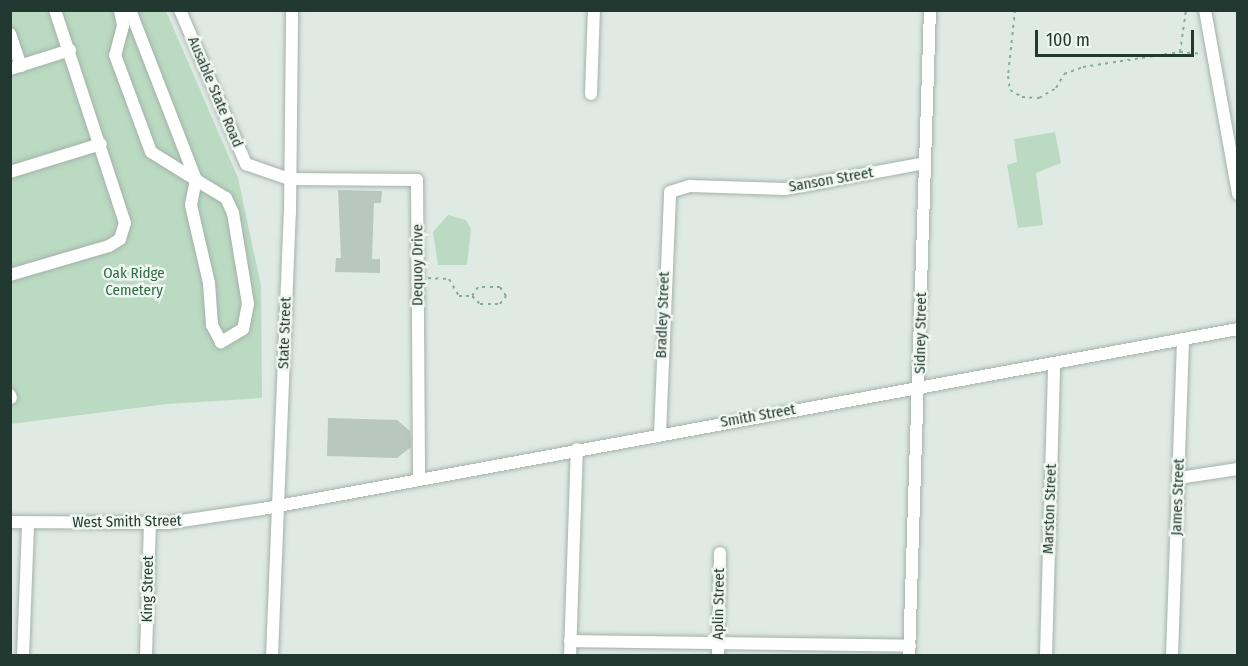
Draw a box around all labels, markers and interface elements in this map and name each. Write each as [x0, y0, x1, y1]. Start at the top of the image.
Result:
scale bar [1038, 18, 1197, 56]
text: 100 m [1046, 29, 1090, 51]
street label: Ausable State Road [184, 34, 246, 150]
street label: Sanson Street [787, 164, 875, 196]
street label: Dequoy Drive [409, 224, 427, 306]
park label: Oak Ridge Cemetery [103, 264, 165, 299]
street label: Bradley Street [652, 271, 674, 359]
street label: Sidney Street [911, 292, 931, 374]
street label: State Street [275, 297, 295, 369]
street label: Smith Street [719, 401, 797, 431]
street label: James Street [1168, 458, 1188, 536]
street label: Marston Street [1039, 464, 1061, 554]
street label: West Smith Street [72, 512, 182, 532]
street label: King Street [138, 555, 158, 623]
street label: Aplin Street [709, 568, 729, 640]

